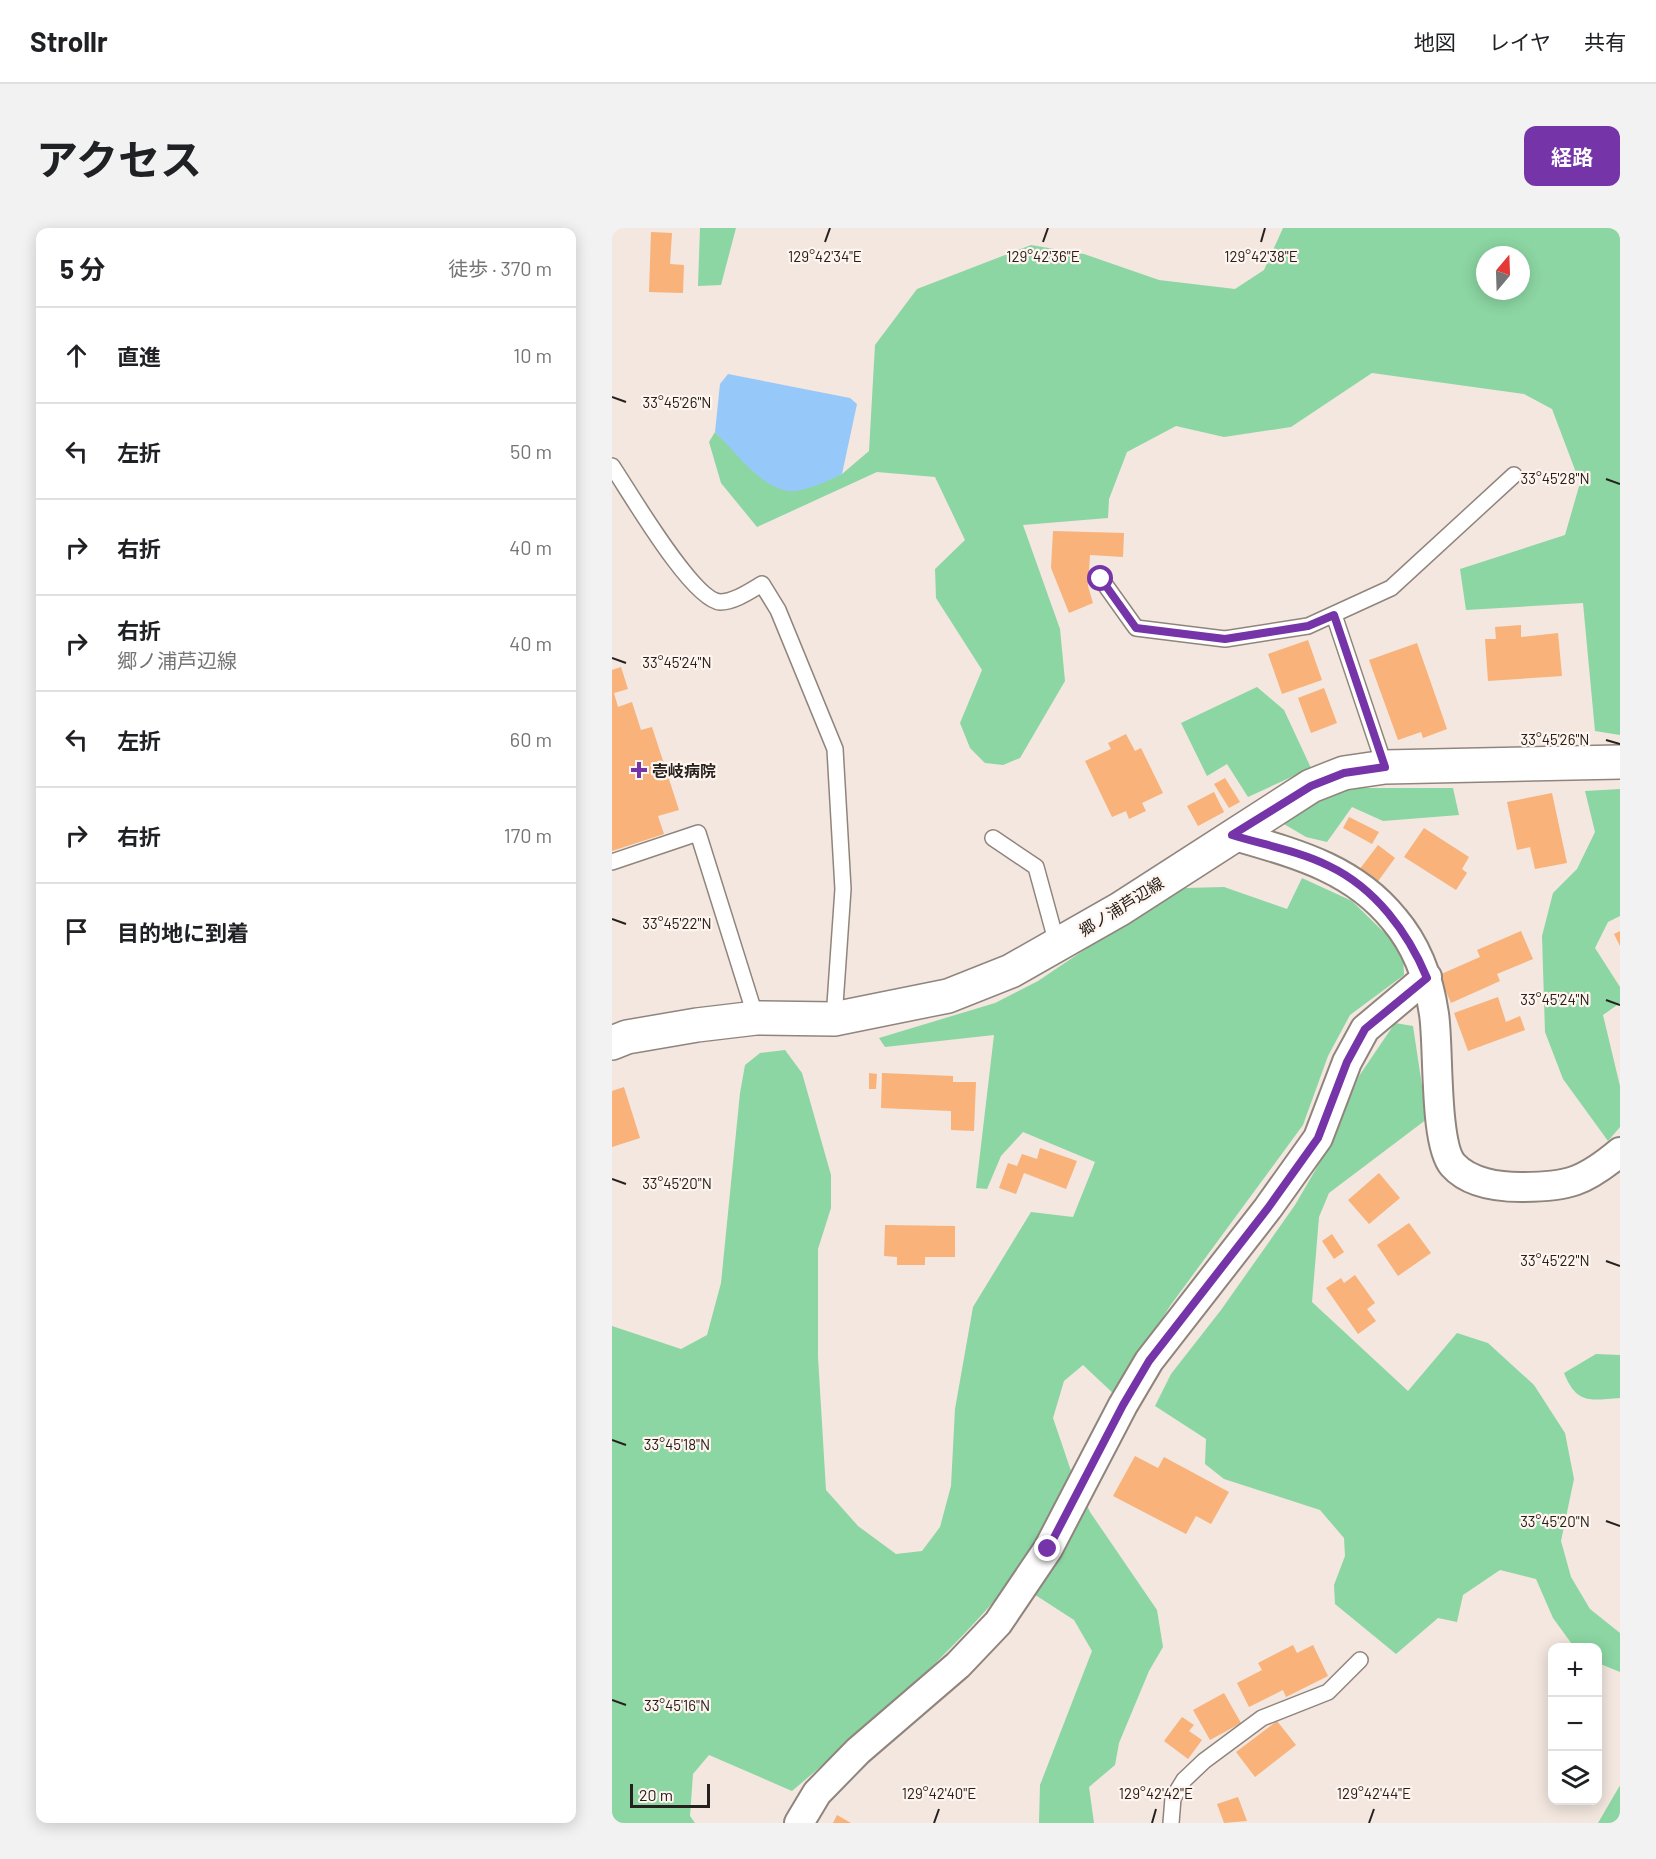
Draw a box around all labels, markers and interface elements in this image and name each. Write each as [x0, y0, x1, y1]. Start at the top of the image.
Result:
text: Strollr [30, 24, 108, 58]
text: 地図 [1414, 29, 1456, 54]
text: レイヤ [1489, 29, 1551, 54]
text: 共有 [1584, 29, 1626, 54]
button: 経路 [1524, 126, 1620, 186]
text: アクセス [36, 133, 202, 183]
north arrow [1476, 246, 1530, 300]
text: 129°42'34"E [788, 247, 862, 265]
text: 129°42'36"E [1006, 247, 1080, 265]
text: 129°42'38"E [1224, 247, 1298, 265]
text: 5 分 [60, 253, 105, 284]
text: 徒歩 · 370 m [448, 256, 552, 280]
icon: ahead [60, 339, 93, 372]
text: 直進 [117, 343, 161, 369]
text: 10 m [513, 343, 552, 367]
text: 33°45'26"N [643, 393, 711, 411]
icon: left [60, 435, 93, 468]
text: 左折 [117, 439, 161, 465]
text: 50 m [510, 439, 552, 463]
text: 33°45'28"N [1520, 469, 1590, 487]
icon: right [60, 531, 93, 564]
text: 右折 [117, 535, 161, 561]
text: 40 m [509, 535, 552, 559]
route start [1087, 565, 1113, 591]
text: 右折 [117, 617, 161, 643]
icon: right [60, 627, 93, 660]
text: 40 m [509, 631, 552, 655]
text: 郷ノ浦芦辺線 [117, 648, 237, 672]
text: 33°45'24"N [642, 653, 712, 671]
icon: left [60, 723, 93, 756]
text: 左折 [117, 727, 161, 753]
text: 60 m [510, 727, 552, 751]
text: 33°45'26"N [1521, 730, 1589, 748]
marker: 壱岐病院 [630, 761, 648, 779]
place label: 壱岐病院 [652, 761, 716, 780]
icon: right [60, 819, 93, 852]
text: 右折 [117, 823, 161, 849]
text: 170 m [504, 823, 552, 847]
street label: 郷ノ浦芦辺線 [1075, 873, 1167, 939]
text: 33°45'22"N [642, 914, 712, 932]
icon: arrive [60, 915, 93, 948]
text: 目的地に到着 [117, 919, 249, 945]
text: 33°45'24"N [1520, 990, 1590, 1008]
text: 33°45'20"N [642, 1174, 712, 1192]
text: 33°45'22"N [1520, 1251, 1590, 1269]
text: 33°45'18"N [644, 1435, 710, 1453]
text: 33°45'20"N [1520, 1512, 1590, 1530]
route end [1034, 1535, 1060, 1561]
map controls [1548, 1643, 1602, 1805]
button: + [1548, 1643, 1602, 1697]
text: 33°45'16"N [644, 1696, 710, 1714]
button: − [1548, 1697, 1602, 1751]
button: layers [1548, 1751, 1602, 1805]
scale bar [630, 1781, 710, 1808]
text: 129°42'40"E [902, 1784, 976, 1802]
text: 129°42'42"E [1119, 1784, 1193, 1802]
text: 129°42'44"E [1337, 1784, 1411, 1802]
text: 20 m [639, 1785, 673, 1804]

